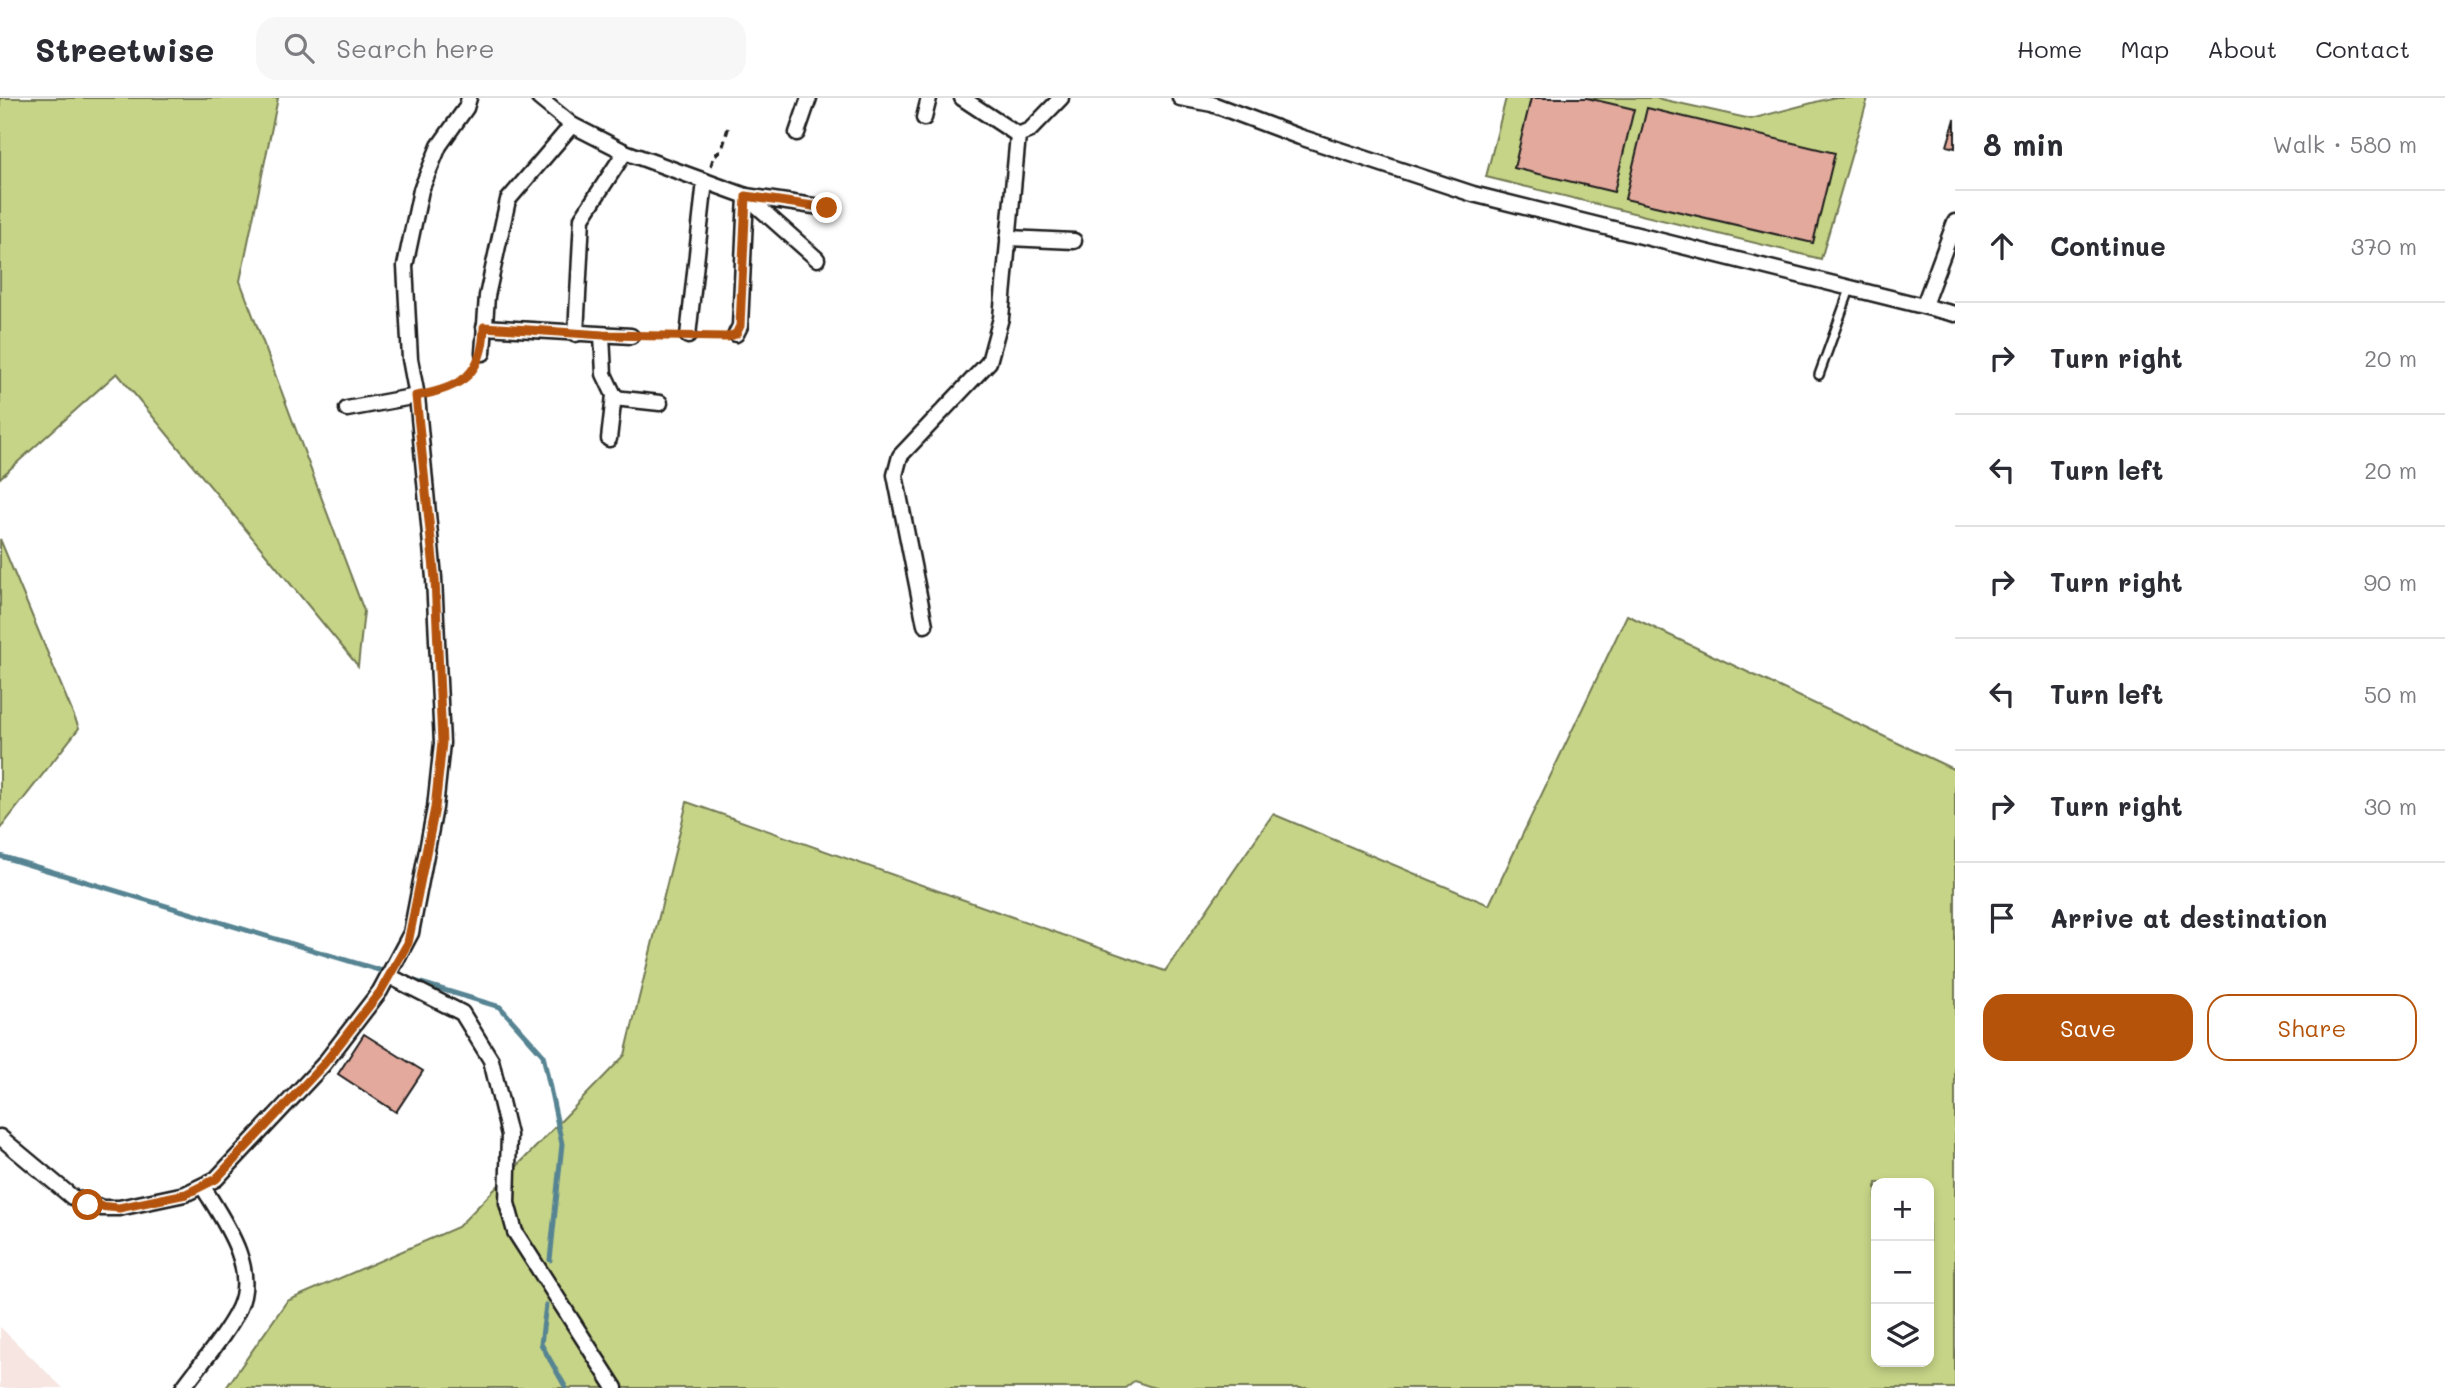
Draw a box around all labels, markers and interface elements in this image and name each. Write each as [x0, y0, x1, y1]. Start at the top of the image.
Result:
search box [256, 17, 746, 80]
text: Streetwise [35, 27, 214, 70]
icon: search [280, 29, 318, 67]
text: Search here [336, 31, 495, 65]
text: Home [2017, 33, 2082, 64]
text: Map [2120, 33, 2169, 64]
text: About [2207, 33, 2277, 64]
text: Contact [2315, 33, 2410, 64]
text: 8 min [1983, 124, 2064, 164]
text: Walk · 580 m [2273, 129, 2417, 159]
route end [811, 192, 842, 223]
icon: ahead [1983, 227, 2021, 265]
text: Continue [2050, 229, 2166, 263]
text: 370 m [2351, 231, 2417, 261]
icon: right [1983, 339, 2021, 377]
text: Turn right [2050, 341, 2183, 375]
text: 20 m [2364, 343, 2417, 373]
icon: left [1983, 451, 2021, 489]
text: Turn left [2050, 453, 2163, 487]
text: 20 m [2364, 455, 2417, 485]
icon: right [1983, 563, 2021, 601]
text: Turn right [2050, 565, 2183, 599]
text: 90 m [2364, 567, 2417, 597]
icon: left [1983, 675, 2021, 713]
text: Turn left [2050, 677, 2163, 711]
text: 50 m [2364, 679, 2417, 709]
icon: right [1983, 787, 2021, 825]
text: Turn right [2050, 789, 2183, 823]
text: 30 m [2364, 791, 2417, 821]
icon: arrive [1983, 899, 2021, 937]
text: Arrive at destination [2050, 901, 2327, 935]
button: Save [1983, 994, 2193, 1061]
button: Share [2207, 994, 2417, 1061]
map controls [1871, 1178, 1934, 1367]
button: + [1871, 1178, 1934, 1241]
route start [72, 1189, 103, 1220]
button: − [1871, 1241, 1934, 1304]
button: layers [1871, 1304, 1934, 1367]

